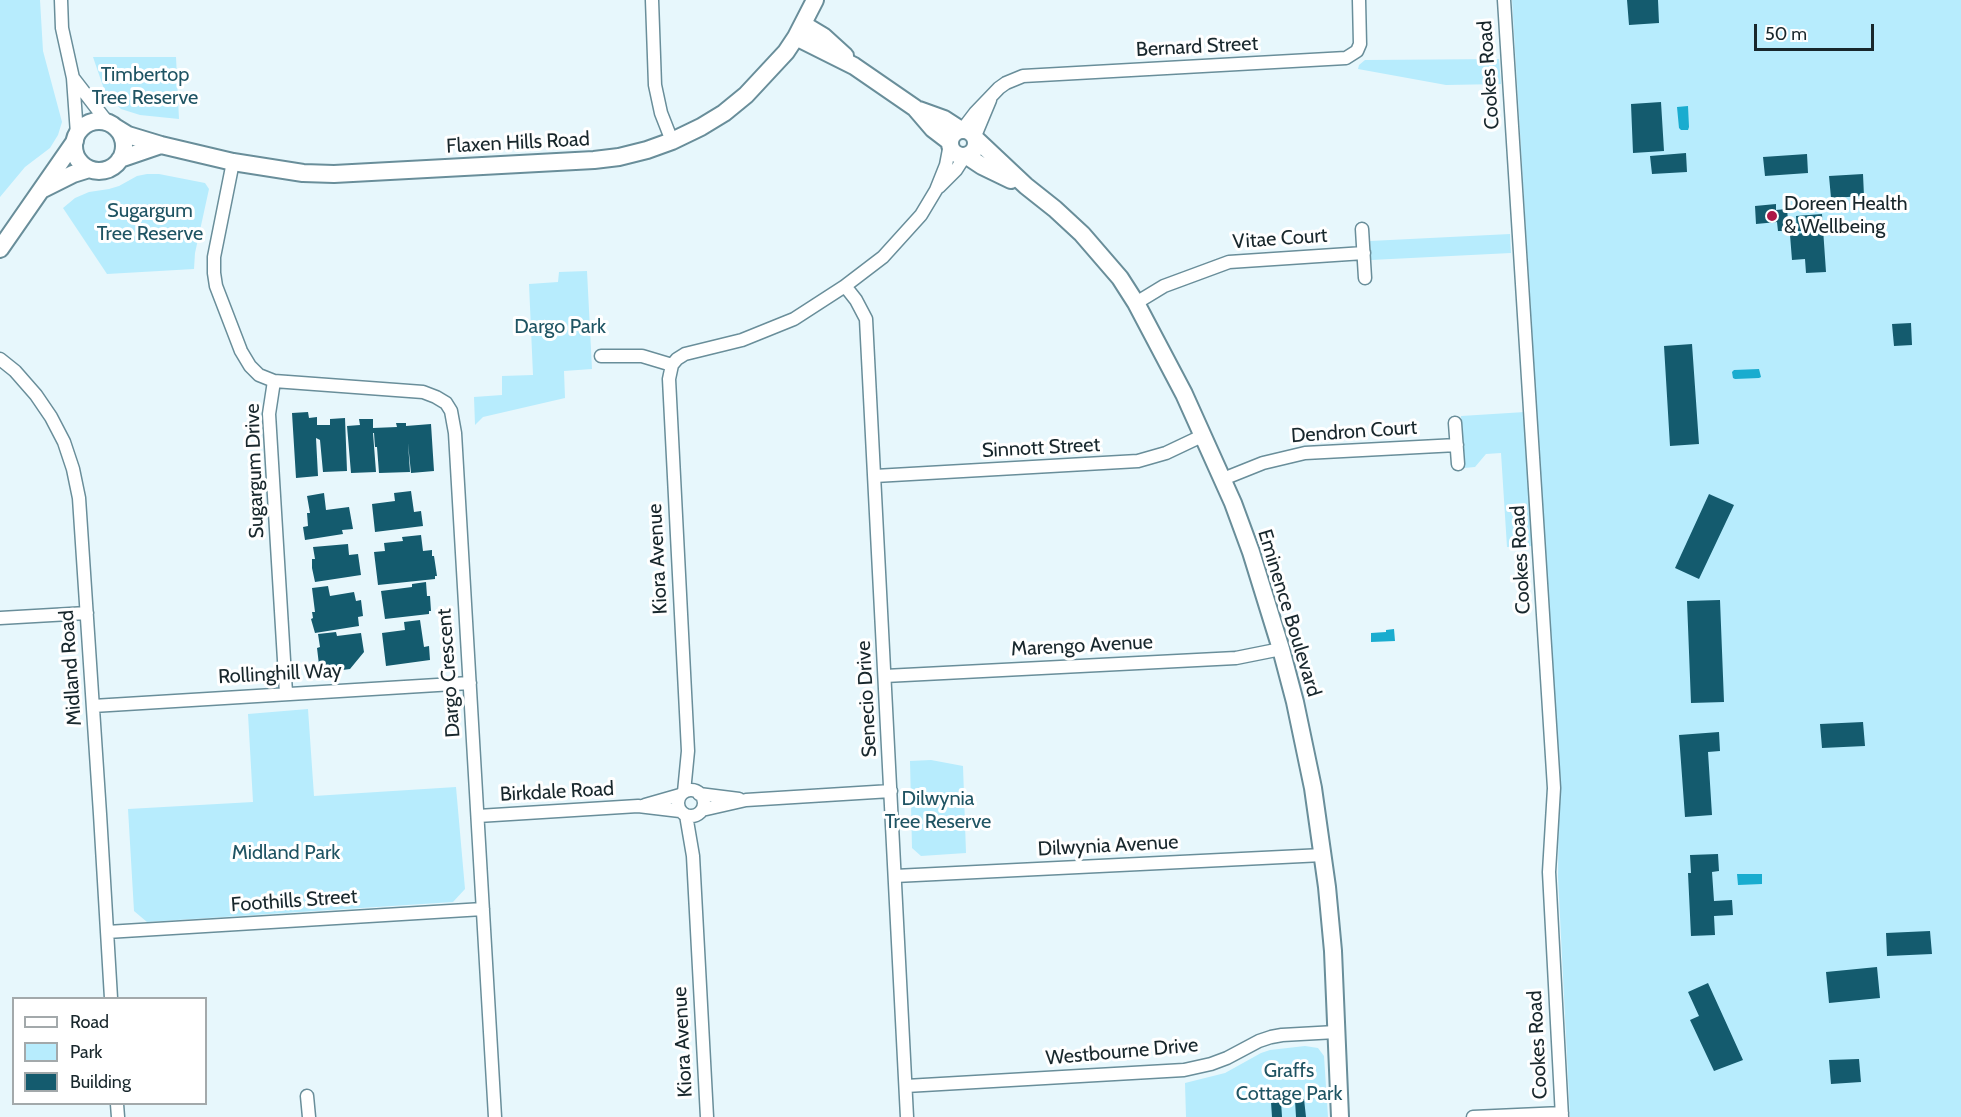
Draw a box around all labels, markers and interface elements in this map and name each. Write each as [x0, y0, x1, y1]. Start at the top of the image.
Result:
scale bar [1757, 12, 1877, 50]
street label: Cookes Road [1473, 20, 1505, 130]
text: 50 m [1765, 23, 1807, 45]
street label: Bernard Street [1135, 32, 1259, 62]
park label: Timbertop Tree Reserve [92, 63, 198, 110]
street label: Flaxen Hills Road [446, 127, 590, 159]
place label: Doreen Health & Wellbeing [1784, 192, 1908, 239]
park label: Sugargum Tree Reserve [97, 199, 203, 246]
marker: Doreen Health & Wellbeing [1765, 209, 1779, 223]
street label: Vitae Court [1232, 224, 1328, 254]
park label: Dargo Park [514, 315, 606, 339]
street label: Sugargum Drive [241, 403, 269, 539]
street label: Dendron Court [1290, 416, 1418, 448]
street label: Sinnott Street [981, 433, 1101, 463]
street label: Kiora Avenue [643, 503, 673, 615]
street label: Cookes Road [1506, 505, 1536, 615]
street label: Eminence Boulevard [1252, 526, 1326, 700]
street label: Dargo Crescent [433, 608, 465, 738]
street label: Midland Road [55, 609, 87, 727]
street label: Marengo Avenue [1010, 630, 1154, 662]
street label: Senecio Drive [852, 640, 882, 758]
street label: Rollinghill Way [217, 659, 343, 689]
street label: Birkdale Road [499, 777, 615, 807]
park label: Dilwynia Tree Reserve [885, 787, 991, 834]
street label: Dilwynia Avenue [1037, 830, 1179, 862]
park label: Midland Park [232, 841, 340, 865]
street label: Foothills Street [230, 885, 358, 917]
street label: Kiora Avenue [668, 986, 698, 1098]
street label: Cookes Road [1523, 990, 1553, 1100]
legend [12, 997, 207, 1105]
text: Road [70, 1011, 109, 1033]
street label: Westbourne Drive [1045, 1033, 1199, 1071]
text: Park [70, 1041, 102, 1063]
park label: Graffs Cottage Park [1236, 1059, 1342, 1106]
text: Building [70, 1071, 131, 1093]

